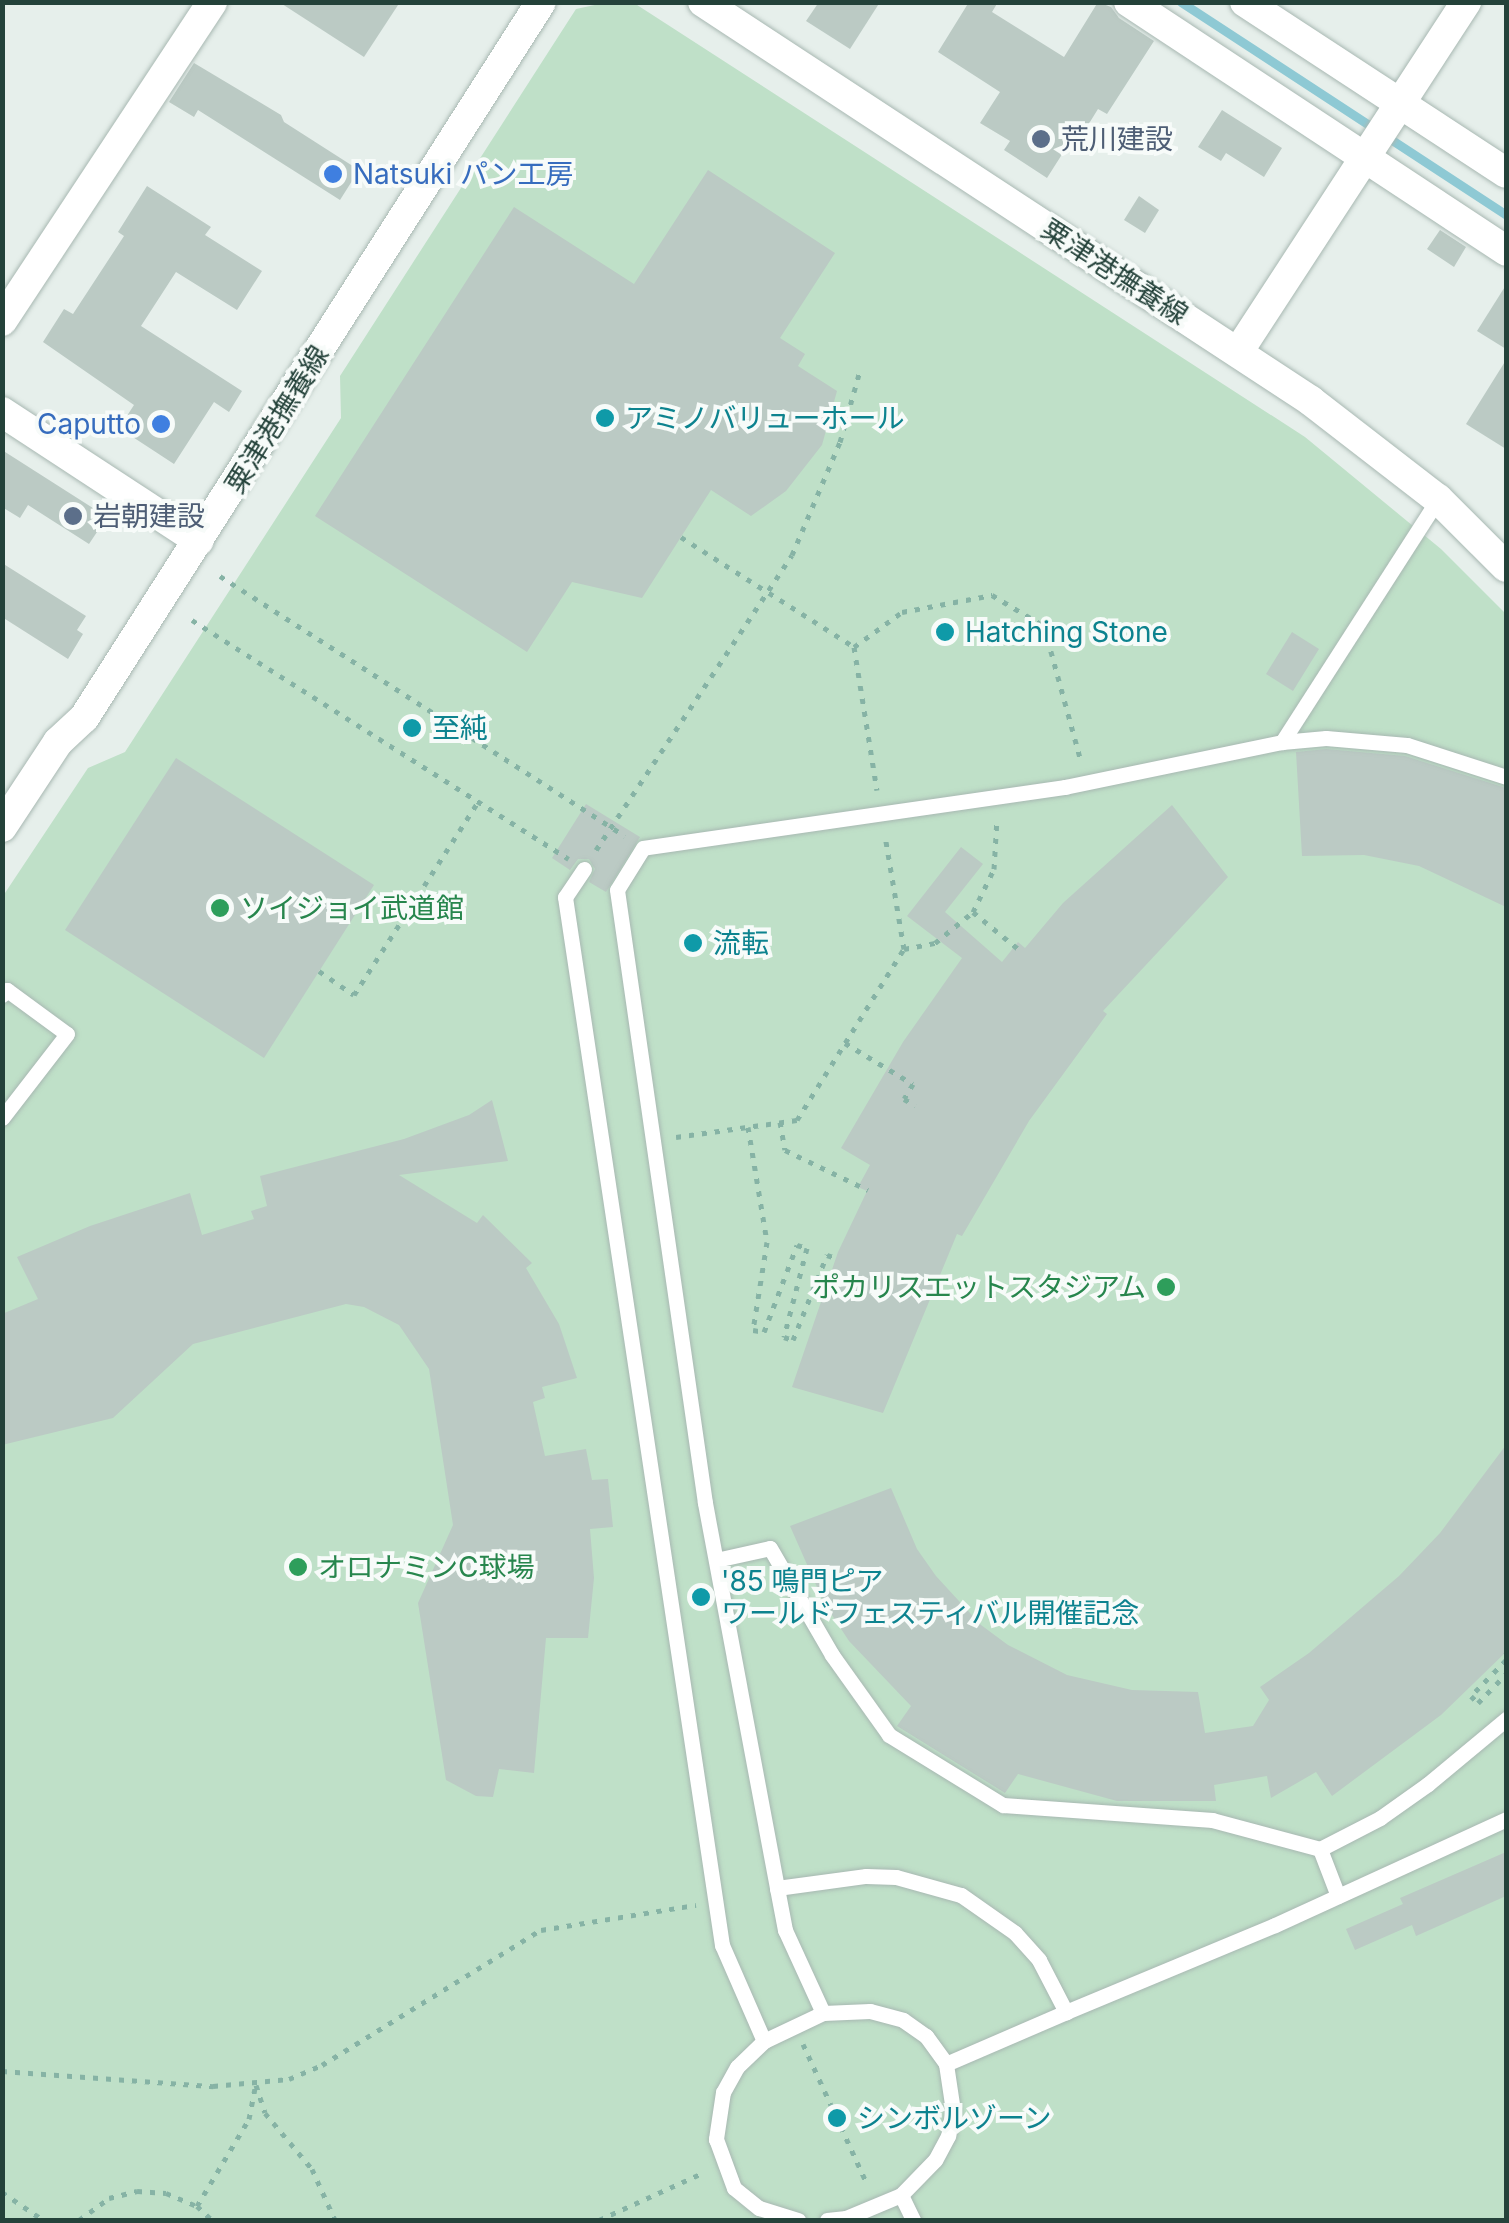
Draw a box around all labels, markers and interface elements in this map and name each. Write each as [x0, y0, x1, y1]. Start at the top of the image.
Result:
place label: 荒川建設 [1061, 122, 1173, 156]
marker: 荒川建設 [1030, 128, 1052, 150]
place label: Natsuki パン工房 [353, 157, 572, 191]
marker: Natsuki パン工房 [322, 163, 344, 185]
street label: 粟津港撫養線 [1035, 212, 1195, 332]
street label: 粟津港撫養線 [218, 339, 336, 499]
place label: アミノバリューホール [625, 401, 905, 435]
place label: Caputto [37, 407, 141, 441]
marker: アミノバリューホール [594, 407, 616, 429]
marker: Caputto [150, 413, 172, 435]
place label: 岩朝建設 [93, 499, 205, 533]
marker: 岩朝建設 [62, 505, 84, 527]
place label: Hatching Stone [965, 615, 1168, 649]
marker: Hatching Stone [934, 621, 956, 643]
place label: 至純 [432, 711, 488, 745]
marker: 至純 [401, 717, 423, 739]
place label: ソイジョイ武道館 [240, 891, 464, 925]
marker: ソイジョイ武道館 [209, 897, 231, 919]
place label: 流転 [713, 926, 769, 960]
marker: 流転 [682, 932, 704, 954]
place label: ポカリスエットスタジアム [810, 1270, 1146, 1304]
marker: ポカリスエットスタジアム [1155, 1276, 1177, 1298]
place label: オロナミンC球場 [318, 1550, 534, 1584]
marker: オロナミンC球場 [287, 1556, 309, 1578]
place label: '85 鳴門ピア ワールドフェスティバル開催記念 [721, 1564, 1141, 1630]
marker: '85 鳴門ピア ワールドフェスティバル開催記念 [690, 1586, 712, 1608]
place label: シンボルゾーン [857, 2101, 1053, 2135]
marker: シンボルゾーン [826, 2107, 848, 2129]

